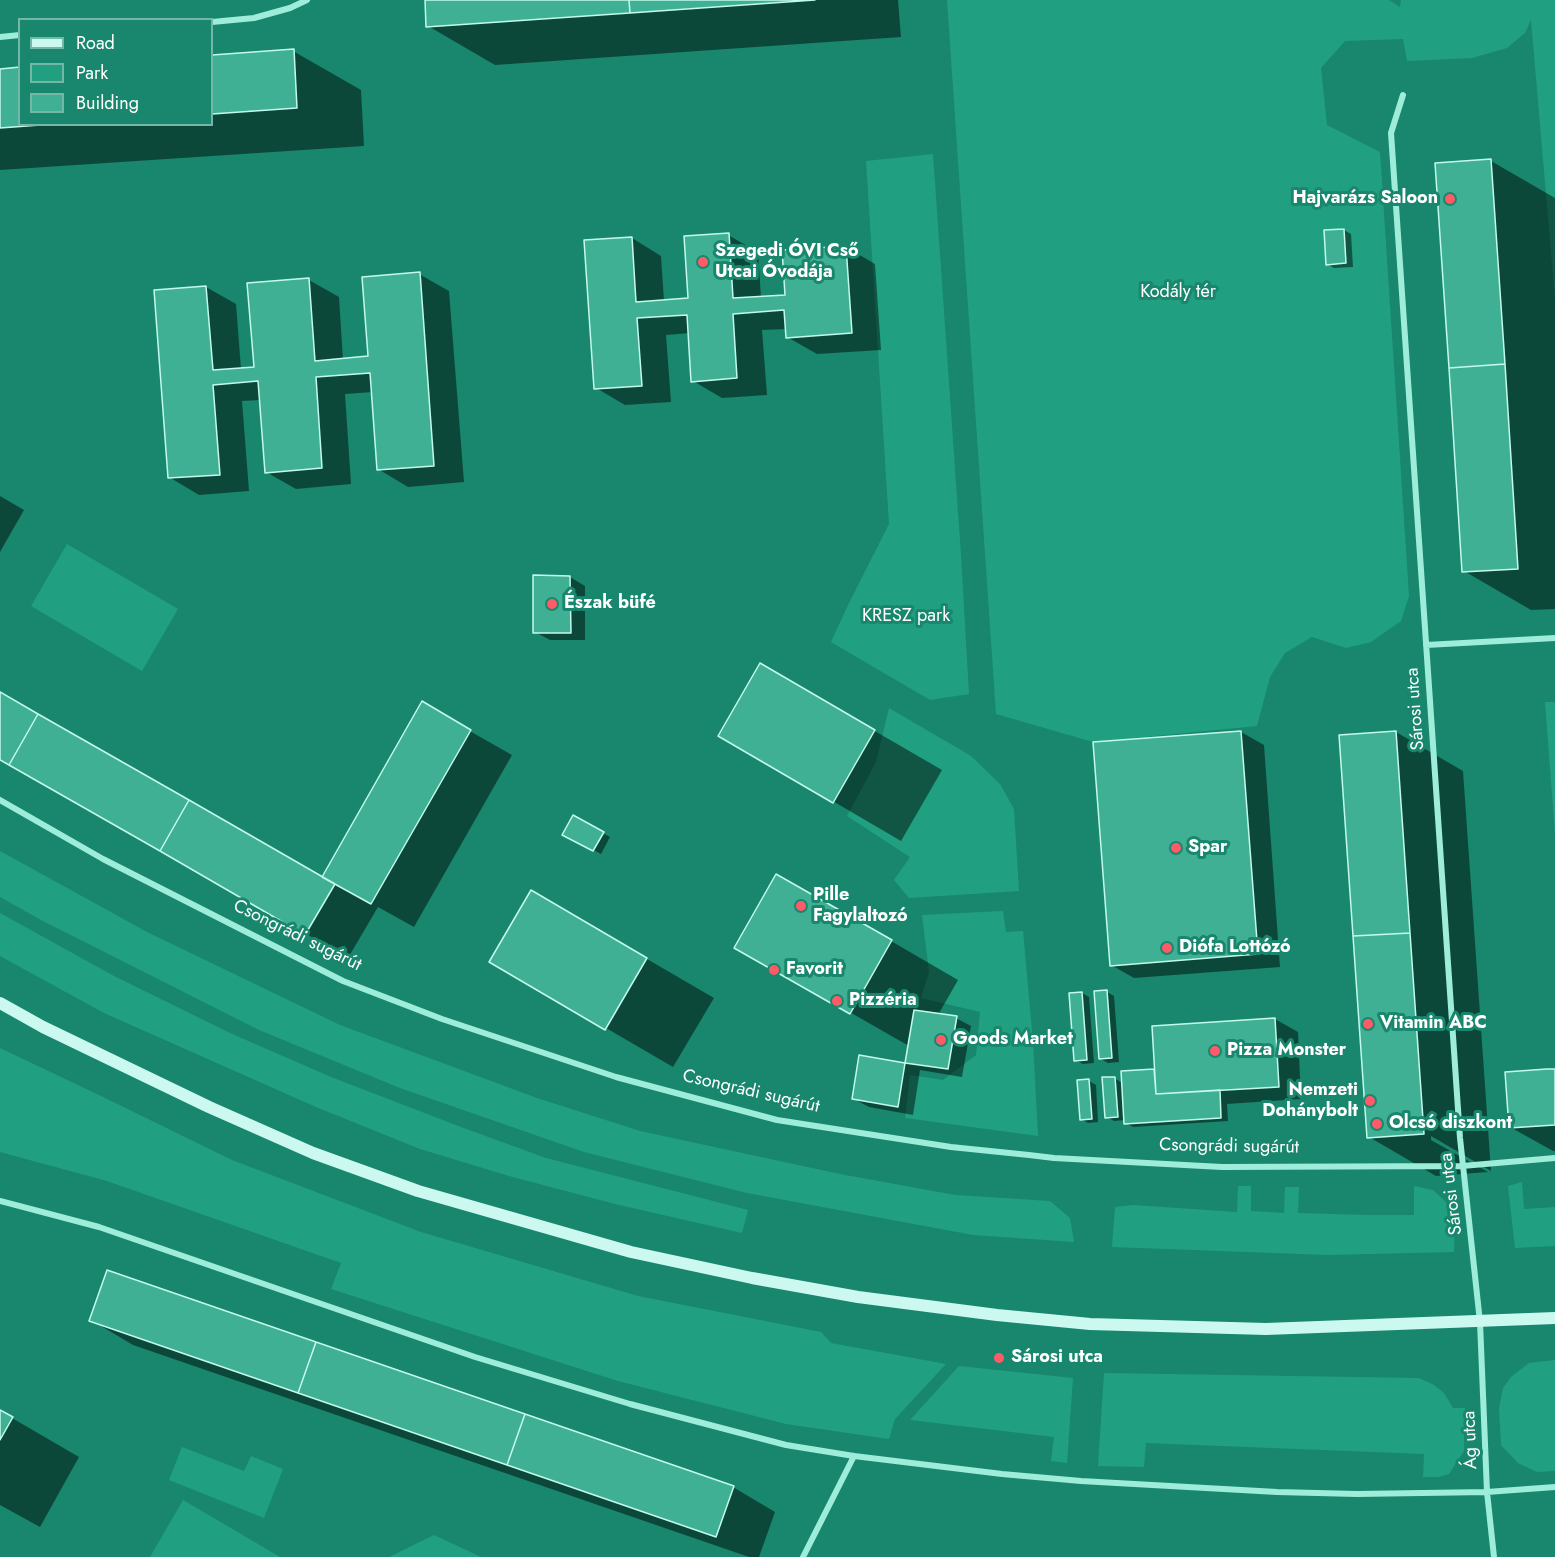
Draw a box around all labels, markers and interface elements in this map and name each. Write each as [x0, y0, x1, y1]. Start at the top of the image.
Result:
legend [18, 18, 213, 126]
text: Road [76, 30, 115, 56]
text: Park [76, 60, 108, 86]
text: Building [76, 90, 139, 116]
place label: Hajvarázs Saloon [1292, 188, 1438, 210]
marker: Hajvarázs Saloon [1443, 192, 1457, 206]
place label: Szegedi ÓVI Cső Utcai Óvodája [715, 241, 859, 284]
marker: Szegedi ÓVI Cső Utcai Óvodája [696, 255, 710, 269]
park label: Kodály tér [1140, 282, 1216, 304]
place label: Észak büfé [564, 593, 656, 615]
marker: Észak büfé [545, 597, 559, 611]
park label: KRESZ park [862, 606, 950, 628]
street label: Sárosi utca [1402, 667, 1430, 751]
place label: Spar [1188, 837, 1227, 859]
marker: Spar [1169, 841, 1183, 855]
place label: Pille Fagylaltozó [813, 885, 908, 928]
street label: Csongrádi sugárút [229, 896, 365, 976]
marker: Pille Fagylaltozó [794, 899, 808, 913]
place label: Diófa Lottózó [1179, 937, 1291, 959]
marker: Diófa Lottózó [1160, 941, 1174, 955]
place label: Favorit [786, 959, 843, 981]
marker: Favorit [767, 963, 781, 977]
place label: Pizzéria [849, 990, 917, 1012]
marker: Pizzéria [830, 994, 844, 1008]
place label: Vitamin ABC [1380, 1013, 1487, 1035]
marker: Vitamin ABC [1361, 1017, 1375, 1031]
place label: Goods Market [953, 1029, 1073, 1051]
marker: Goods Market [934, 1033, 948, 1047]
place label: Pizza Monster [1227, 1040, 1346, 1062]
marker: Pizza Monster [1208, 1044, 1222, 1058]
street label: Csongrádi sugárút [680, 1066, 822, 1118]
place label: Nemzeti Dohánybolt [1262, 1080, 1358, 1122]
marker: Nemzeti Dohánybolt [1363, 1094, 1377, 1108]
place label: Olcsó diszkont [1389, 1113, 1512, 1135]
marker: Olcsó diszkont [1370, 1117, 1384, 1131]
street label: Csongrádi sugárút [1159, 1135, 1299, 1159]
street label: Sárosi utca [1436, 1152, 1468, 1236]
place label: Sárosi utca [1011, 1347, 1103, 1369]
marker: Sárosi utca [992, 1351, 1006, 1365]
street label: Ág utca [1459, 1410, 1483, 1470]

